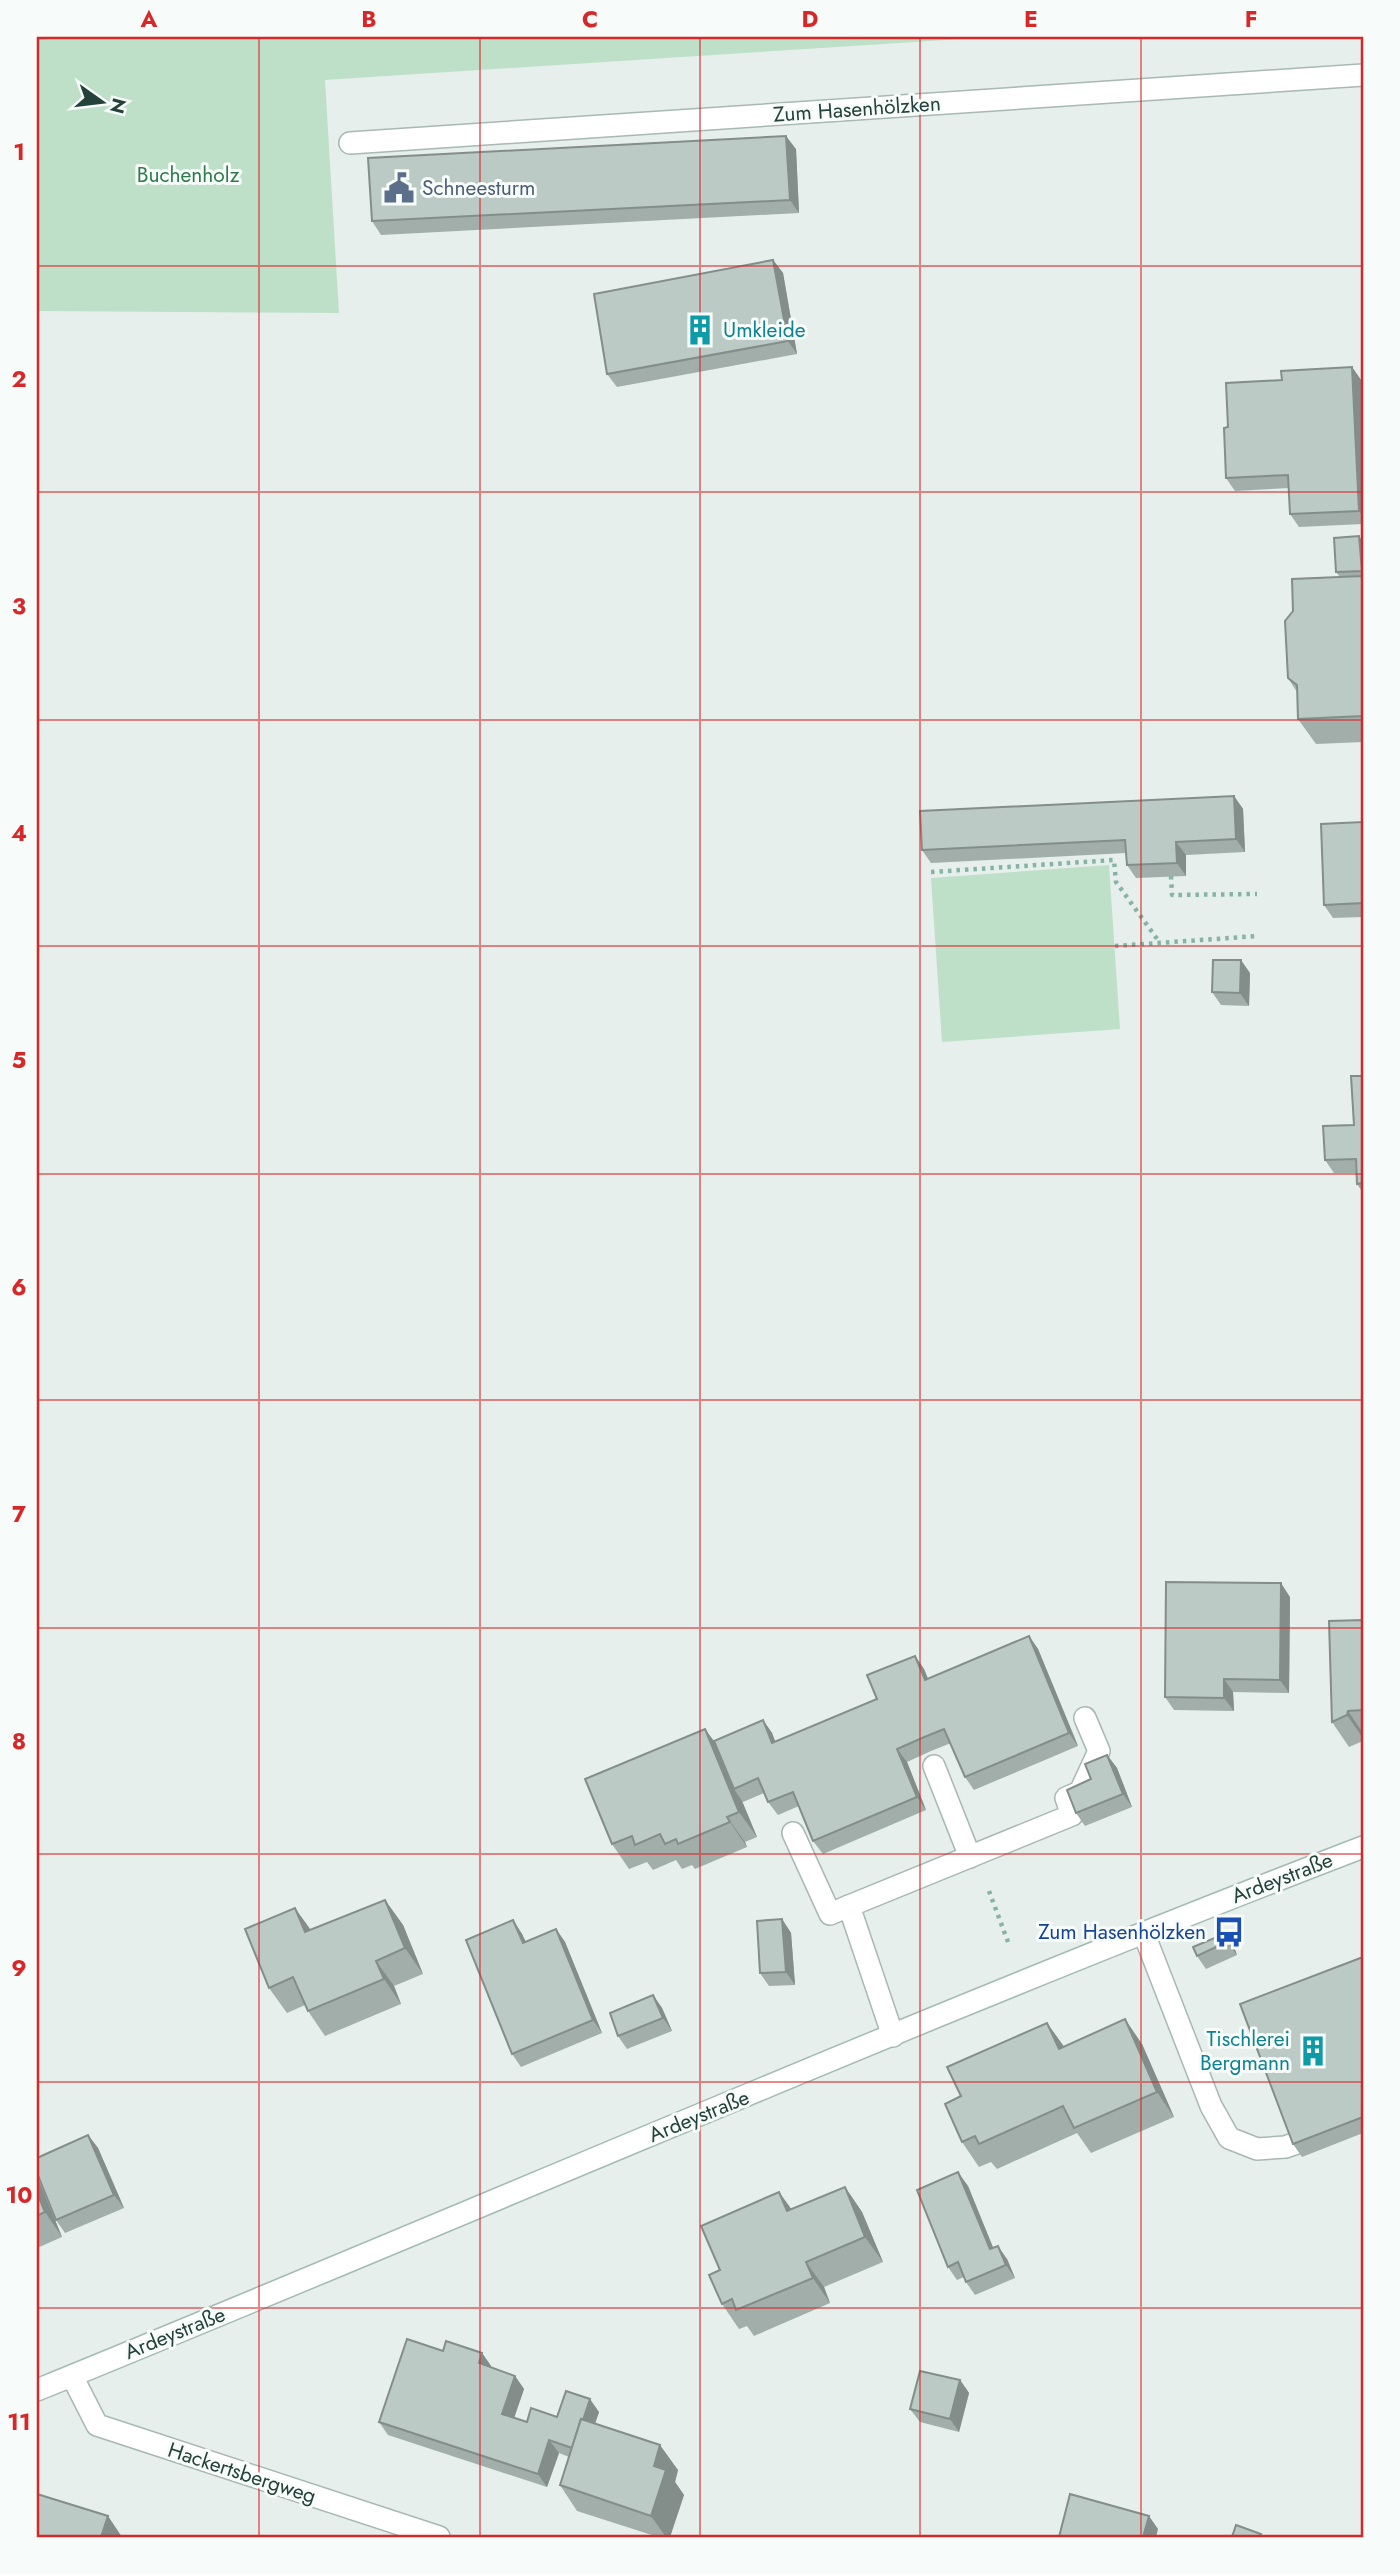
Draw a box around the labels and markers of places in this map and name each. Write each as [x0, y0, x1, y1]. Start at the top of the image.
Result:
public building icon: Schneesturm [382, 171, 416, 205]
place label: Schneesturm [422, 173, 535, 203]
building icon: Umkleide [683, 313, 717, 347]
place label: Umkleide [723, 315, 806, 345]
bus stop icon: Zum Hasenhölzken [1212, 1915, 1246, 1949]
place label: Zum Hasenhölzken [1038, 1917, 1206, 1947]
place label: Tischlerei Bergmann [1200, 2024, 1290, 2078]
building icon: Tischlerei Bergmann [1296, 2034, 1330, 2068]

